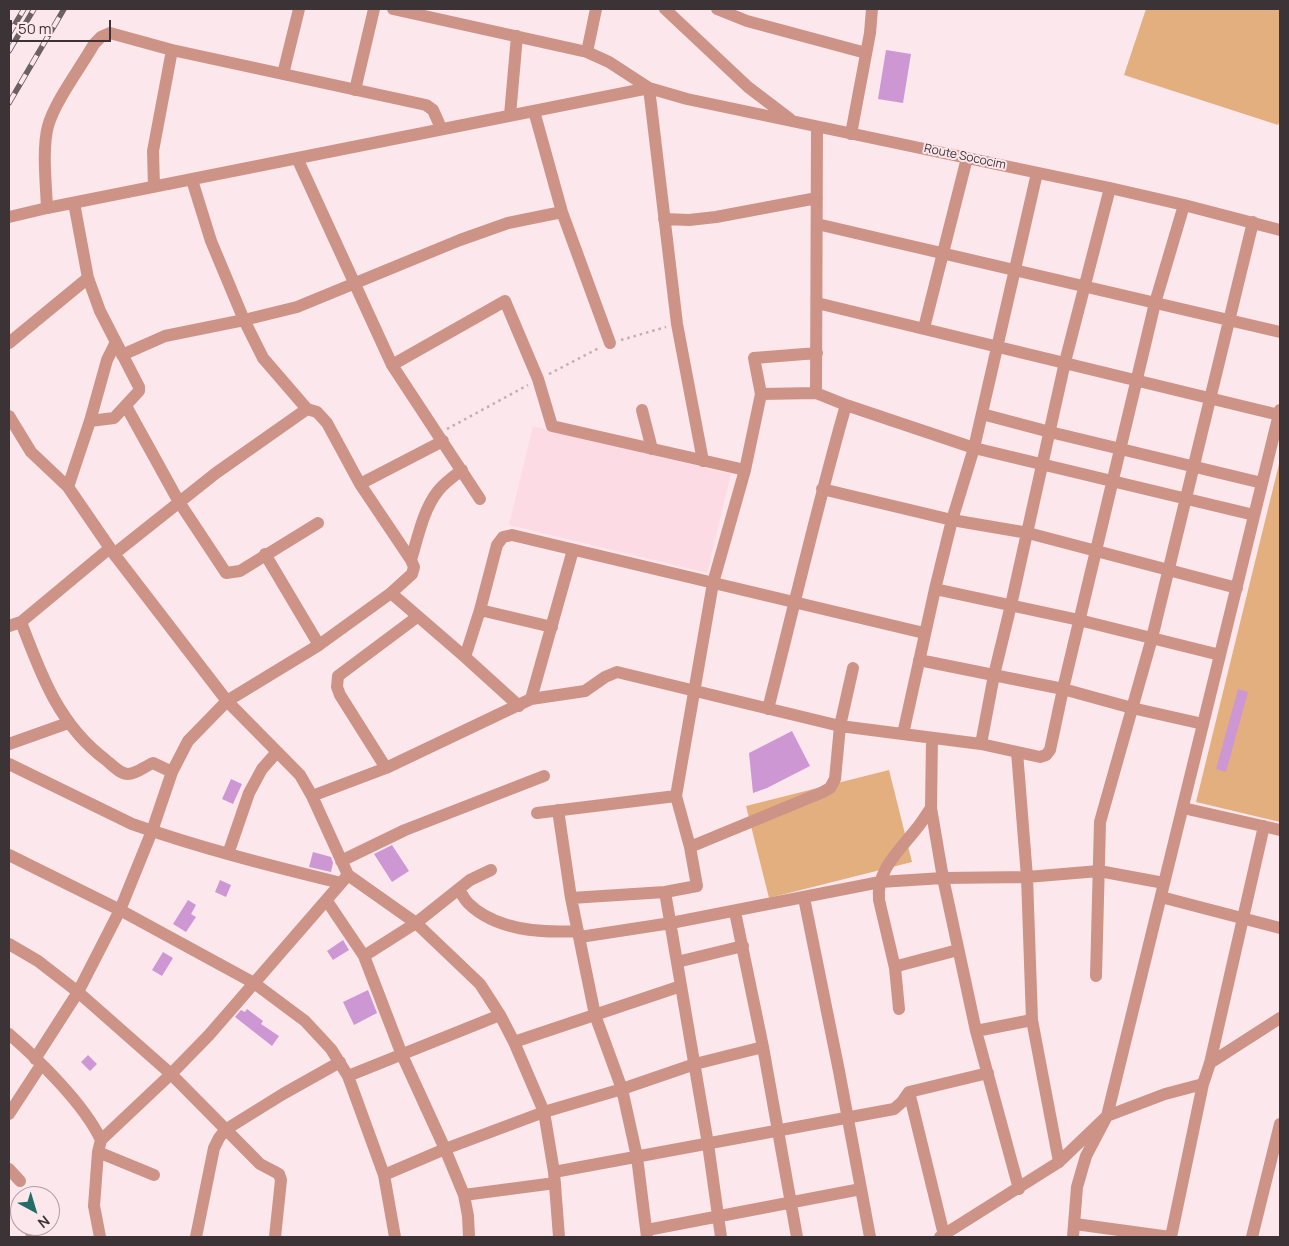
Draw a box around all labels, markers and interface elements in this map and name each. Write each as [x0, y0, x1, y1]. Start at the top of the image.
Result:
scale bar [12, 10, 114, 42]
text: 50 m [18, 18, 52, 39]
street label: Route Sococim [923, 141, 1007, 173]
north arrow [10, 1186, 60, 1236]
text: N [34, 1212, 54, 1233]

